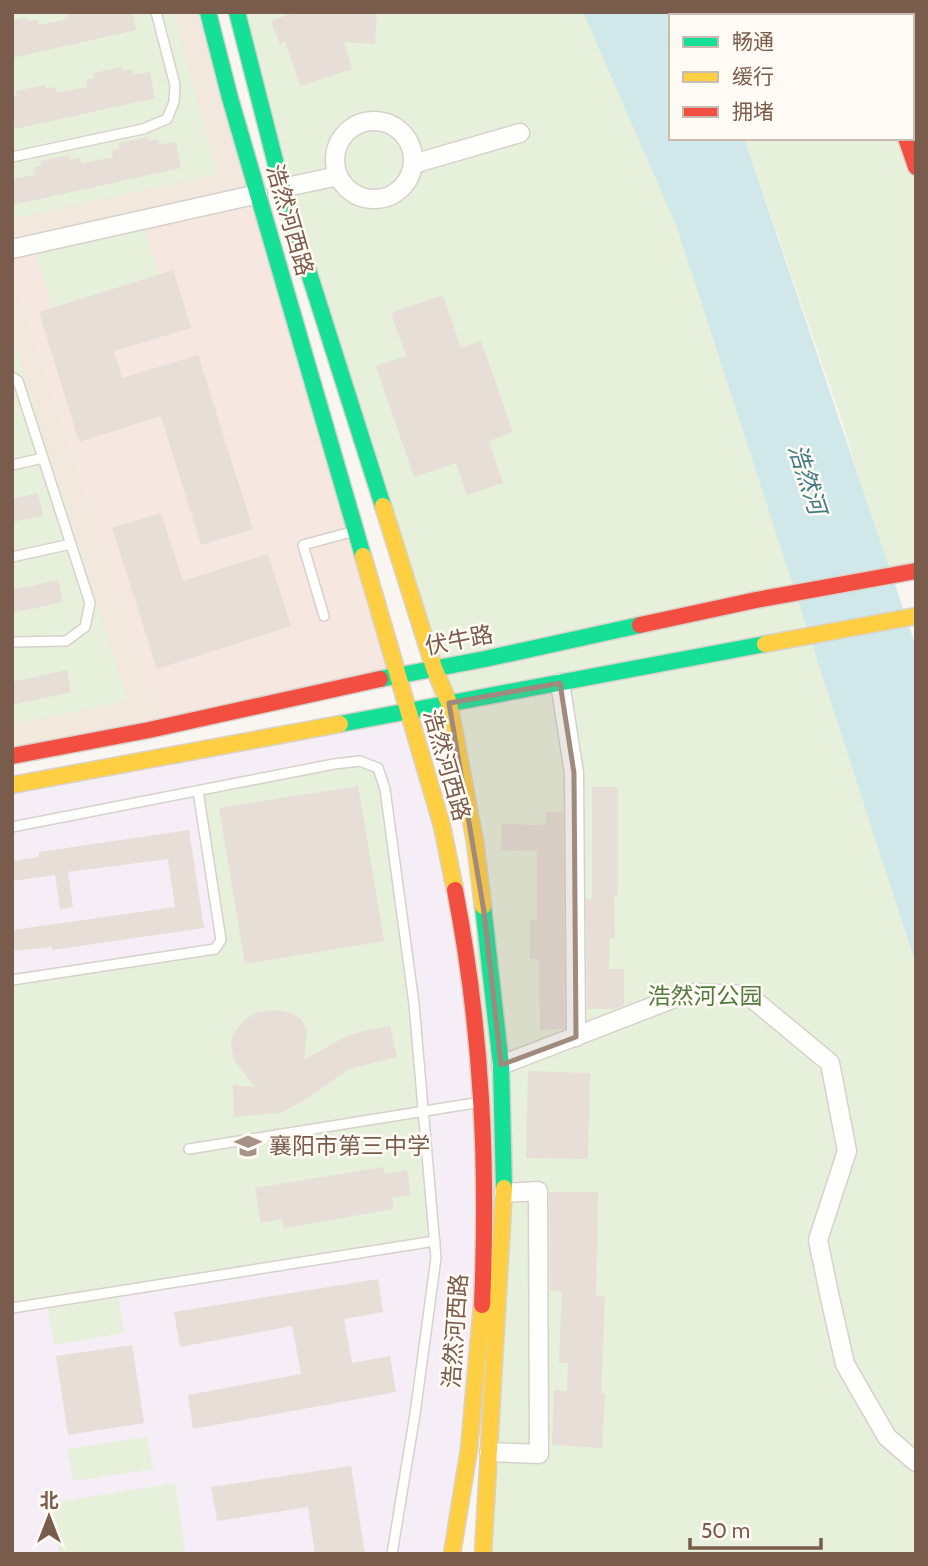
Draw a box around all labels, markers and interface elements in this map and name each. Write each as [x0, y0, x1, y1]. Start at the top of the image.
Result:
legend [669, 14, 914, 140]
text: 畅通 [732, 29, 774, 54]
text: 缓行 [732, 64, 774, 89]
text: 拥堵 [732, 99, 774, 124]
street label: 浩然河西路 [261, 161, 319, 279]
water label: 浩然河 [783, 440, 834, 521]
street label: 伏牛路 [422, 620, 496, 660]
street label: 浩然河西路 [418, 706, 476, 824]
park label: 浩然河公园 [648, 982, 763, 1010]
school or university icon: 襄阳市第三中学 [233, 1131, 263, 1161]
place label: 襄阳市第三中学 [269, 1132, 430, 1160]
street label: 浩然河西路 [437, 1273, 473, 1389]
north arrow [14, 1482, 84, 1552]
text: 北 [39, 1489, 59, 1512]
scale bar [690, 1506, 821, 1550]
text: 50 m [701, 1518, 750, 1543]

